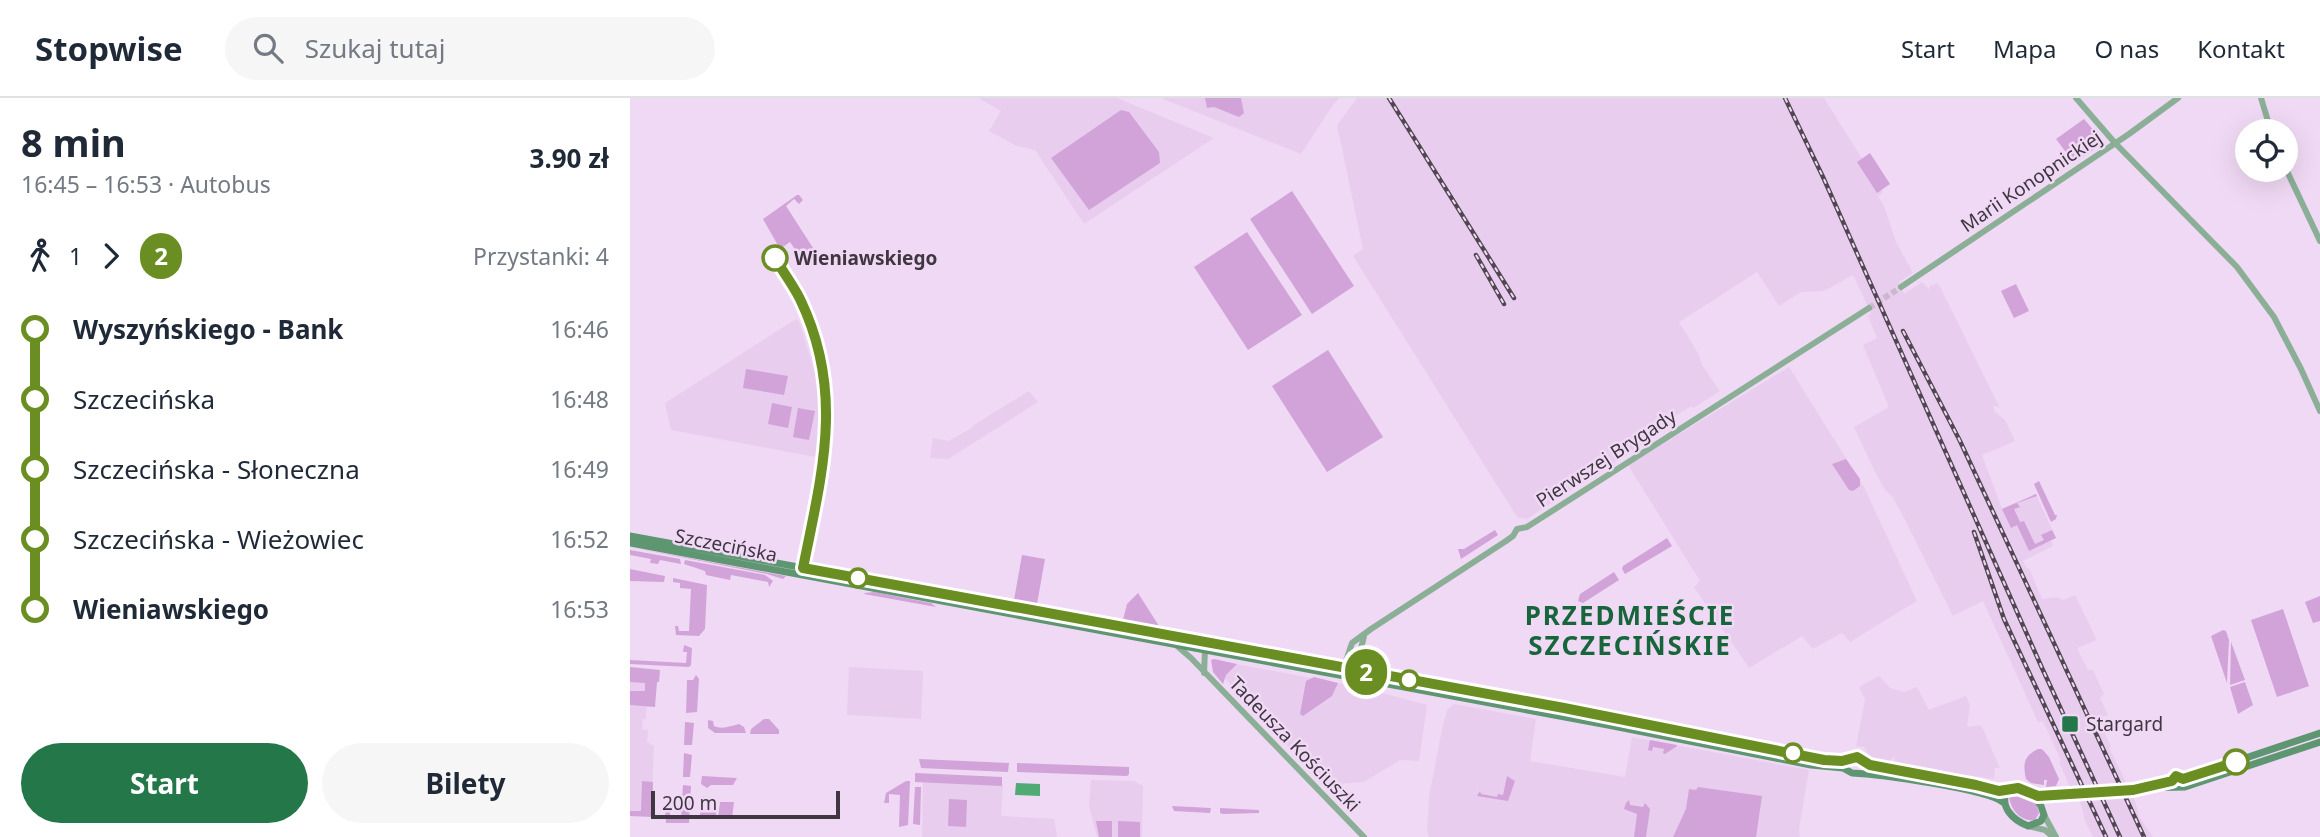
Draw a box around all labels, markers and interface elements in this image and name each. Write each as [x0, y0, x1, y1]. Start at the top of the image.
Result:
search box [225, 17, 715, 80]
text: Stopwise [35, 26, 183, 71]
icon: search [249, 29, 287, 67]
text: Szukaj tutaj [305, 30, 445, 66]
text: Start [1901, 32, 1955, 65]
text: Mapa [1993, 32, 2056, 65]
text: O nas [2094, 32, 2159, 65]
text: Kontakt [2197, 32, 2285, 65]
text: 8 min [21, 116, 126, 168]
map controls [2235, 119, 2298, 182]
button: locate [2235, 119, 2298, 182]
street label: Marii Konopnickiej [1955, 124, 2107, 238]
text: 3.90 zł [530, 140, 609, 176]
text: 16:45 – 16:53 · Autobus [21, 168, 271, 200]
icon: walk [21, 237, 59, 275]
icon: forward [92, 237, 130, 275]
text: 2 [154, 239, 168, 272]
text: 1 [69, 240, 82, 272]
text: Przystanki: 4 [473, 240, 609, 272]
marker: Wieniawskiego [762, 245, 788, 271]
place label: Wieniawskiego [794, 245, 937, 271]
text: Wyszyńskiego - Bank [73, 311, 343, 347]
text: 16:46 [550, 313, 609, 345]
text: Szczecińska [73, 381, 215, 417]
text: 16:48 [550, 383, 609, 415]
street label: Pierwszej Brygady [1531, 403, 1681, 513]
text: Szczecińska - Słoneczna [73, 451, 360, 487]
text: 16:49 [550, 453, 609, 485]
text: Szczecińska - Wieżowiec [73, 521, 364, 557]
street label: Szczecińska [673, 522, 779, 568]
text: 16:52 [550, 523, 609, 555]
unlabelled marker [848, 568, 868, 588]
text: Wieniawskiego [73, 591, 269, 627]
text: 16:53 [550, 593, 609, 625]
district label: PRZEDMIEŚCIE SZCZECIŃSKIE [1525, 597, 1735, 663]
line badge: 2 [1343, 649, 1389, 695]
text: 2 [1359, 655, 1373, 688]
unlabelled marker [1399, 670, 1419, 690]
street label: Tadeusza Kościuszki [1224, 671, 1366, 817]
place label: Stargard [2086, 711, 2163, 737]
marker: Stargard [2060, 714, 2080, 734]
button: Start [21, 743, 308, 823]
button: Bilety [322, 743, 609, 823]
unlabelled marker [1783, 743, 1803, 763]
unlabelled marker [2223, 749, 2249, 775]
scale bar [651, 788, 840, 820]
text: 200 m [662, 790, 717, 816]

